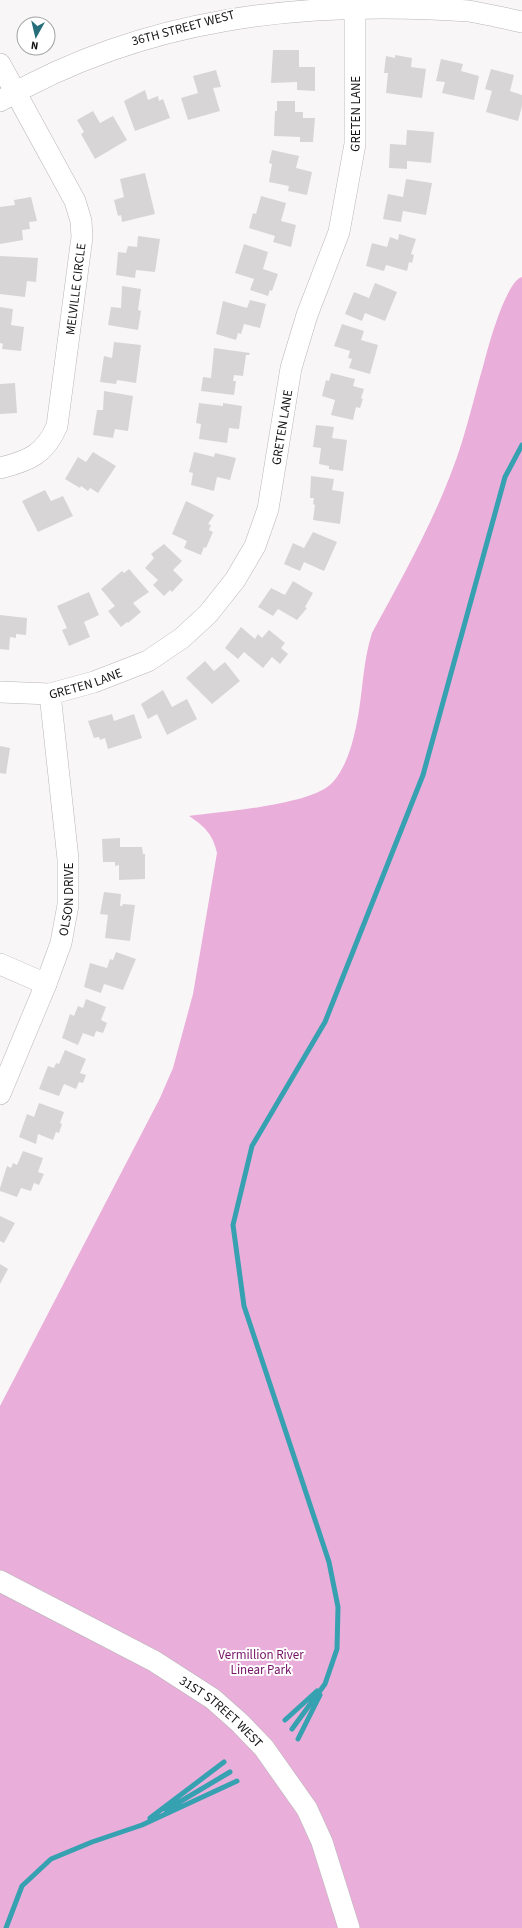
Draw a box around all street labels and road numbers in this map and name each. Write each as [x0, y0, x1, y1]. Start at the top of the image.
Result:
street label: 36TH STREET WEST [130, 6, 237, 50]
street label: GRETEN LANE [346, 76, 365, 153]
street label: MELVILLE CIRCLE [61, 242, 91, 336]
street label: GRETEN LANE [267, 388, 297, 466]
street label: GRETEN LANE [47, 664, 125, 704]
street label: OLSON DRIVE [54, 863, 78, 938]
street label: 31ST STREET WEST [176, 1672, 267, 1752]

